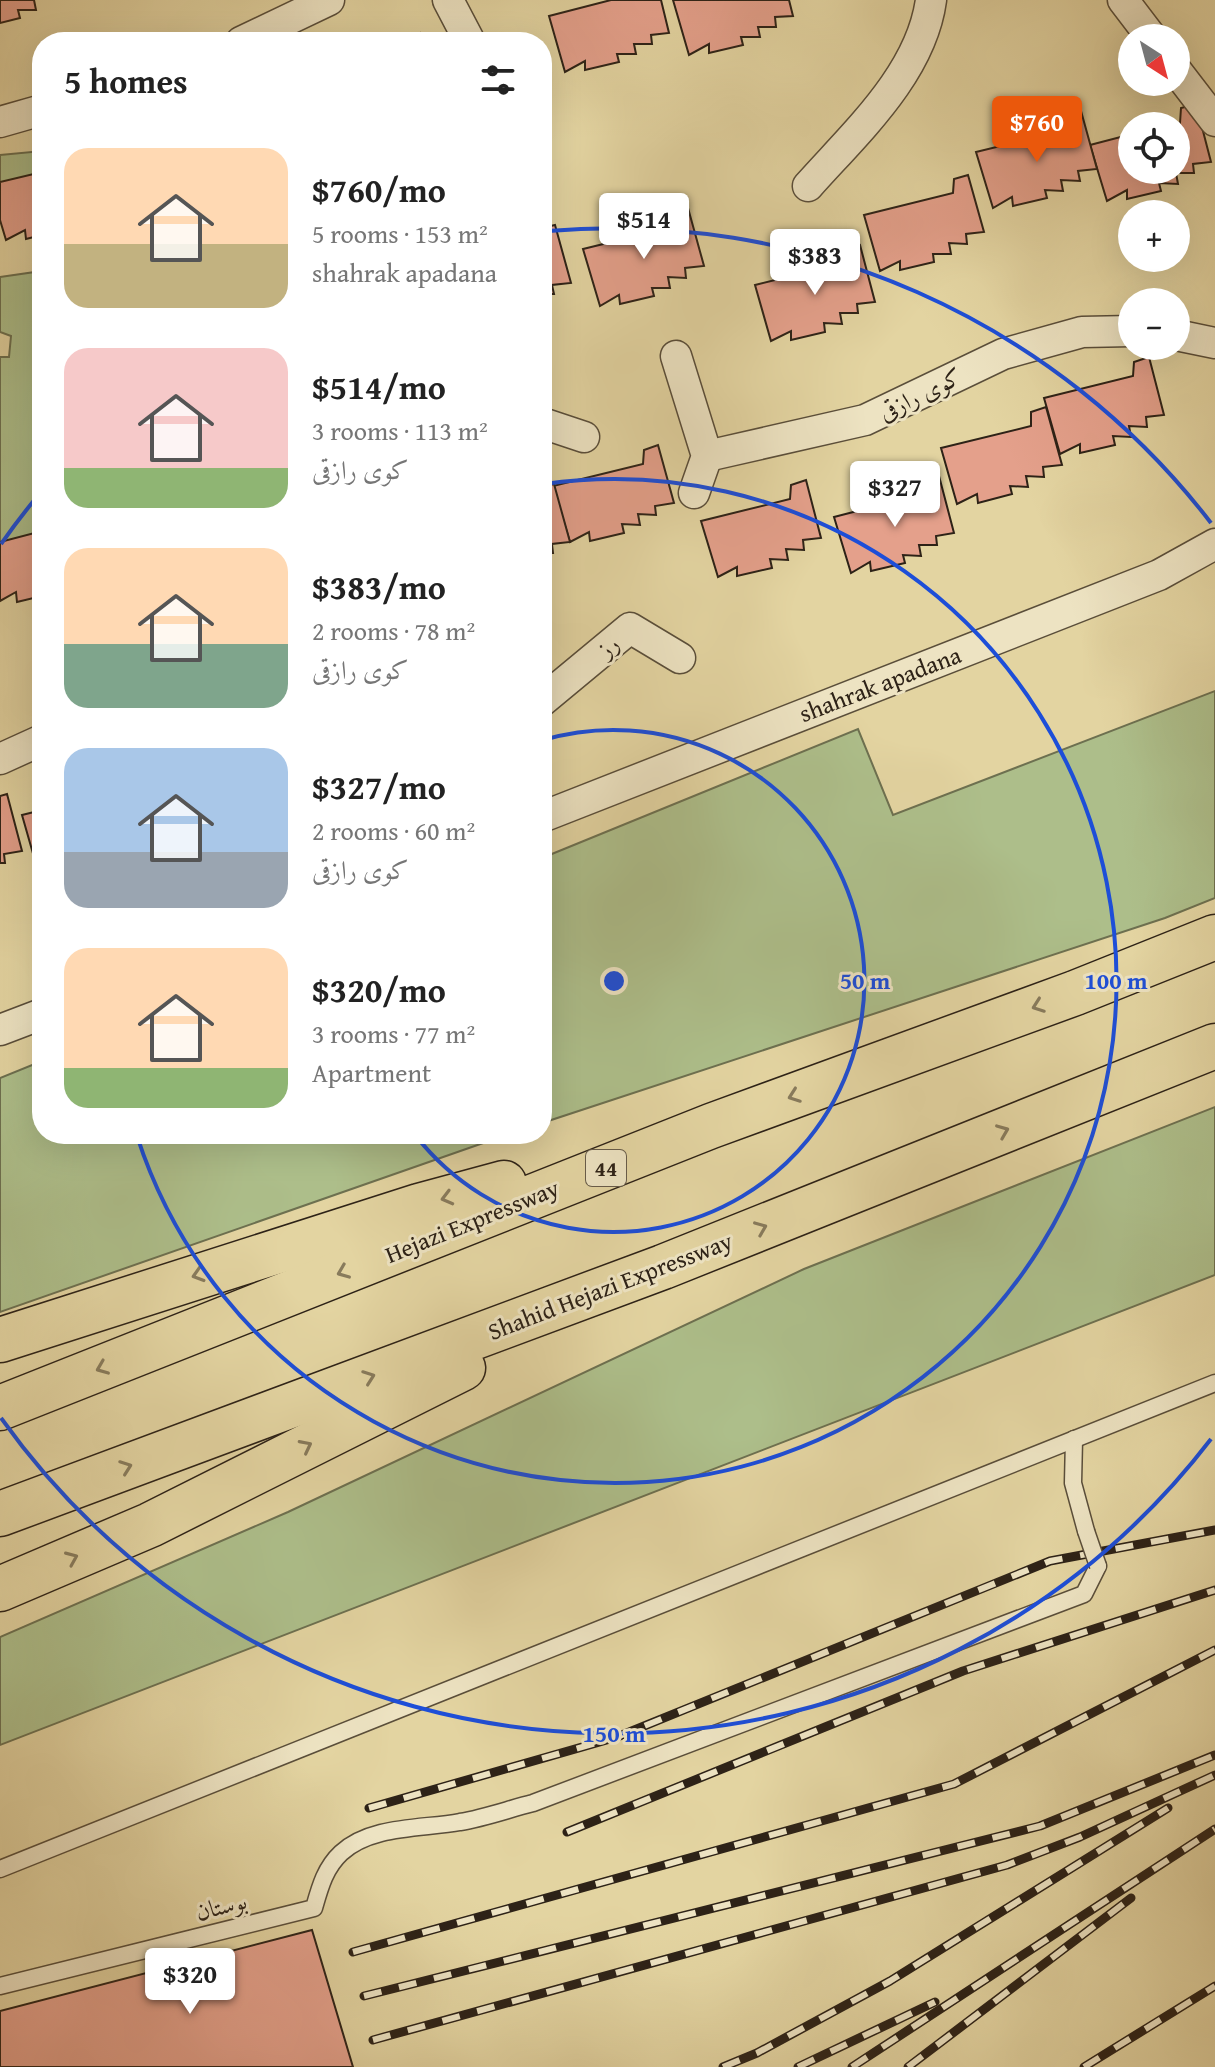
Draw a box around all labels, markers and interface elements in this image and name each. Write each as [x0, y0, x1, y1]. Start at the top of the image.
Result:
north arrow [1118, 24, 1190, 96]
map controls [1118, 24, 1190, 360]
text: 5 homes [64, 56, 188, 105]
icon: filters [476, 58, 520, 102]
pin: $760 [990, 96, 1084, 164]
text: $760 [1010, 102, 1064, 141]
button: locate [1118, 112, 1190, 184]
text: $760/mo [312, 165, 446, 214]
icon: home [128, 180, 224, 276]
pin: $514 [597, 193, 691, 261]
text: $514 [617, 199, 671, 238]
button: + [1118, 200, 1190, 272]
text: 5 rooms · 153 m² [312, 214, 488, 253]
pin: $383 [768, 229, 862, 297]
text: $383 [788, 235, 842, 274]
text: shahrak apadana [312, 253, 497, 292]
button: − [1118, 288, 1190, 360]
street label: کوی رازقی [872, 359, 968, 429]
text: $514/mo [312, 362, 446, 411]
icon: home [128, 380, 224, 476]
text: 3 rooms · 113 m² [312, 411, 488, 450]
text: کوی رازقی [312, 450, 409, 489]
pin: $327 [848, 461, 942, 529]
text: $327 [868, 467, 922, 506]
text: $383/mo [312, 562, 446, 611]
icon: home [128, 580, 224, 676]
text: 2 rooms · 78 m² [312, 611, 475, 650]
street label: رز [588, 626, 627, 667]
street label: shahrak apadana [794, 637, 967, 731]
text: کوی رازقی [312, 650, 409, 689]
text: $327/mo [312, 762, 446, 811]
icon: home [128, 780, 224, 876]
text: 2 rooms · 60 m² [312, 811, 475, 850]
text: کوی رازقی [312, 850, 409, 889]
text: 50 m [840, 963, 891, 998]
text: 100 m [1084, 963, 1148, 998]
text: $320/mo [312, 965, 446, 1014]
centre of rings [600, 967, 628, 995]
icon: home [128, 980, 224, 1076]
one-way arrow [1032, 997, 1046, 1013]
text: 3 rooms · 77 m² [312, 1014, 475, 1053]
text: Apartment [312, 1053, 431, 1092]
one-way arrow [788, 1086, 802, 1103]
one-way arrow [995, 1124, 1009, 1141]
road number: 44 [586, 1150, 626, 1186]
street label: Hejazi Expressway [380, 1170, 564, 1272]
one-way arrow [440, 1189, 454, 1206]
one-way arrow [753, 1221, 767, 1238]
street label: Shahid Hejazi Expressway [483, 1223, 737, 1349]
one-way arrow [337, 1263, 351, 1279]
one-way arrow [192, 1266, 206, 1282]
one-way arrow [96, 1358, 110, 1375]
one-way arrow [361, 1370, 375, 1387]
one-way arrow [298, 1441, 313, 1456]
one-way arrow [118, 1460, 132, 1477]
one-way arrow [64, 1552, 78, 1568]
text: 150 m [582, 1716, 646, 1751]
street label: بوستان [192, 1883, 250, 1929]
pin: $320 [143, 1948, 237, 2016]
text: $320 [163, 1954, 217, 1993]

